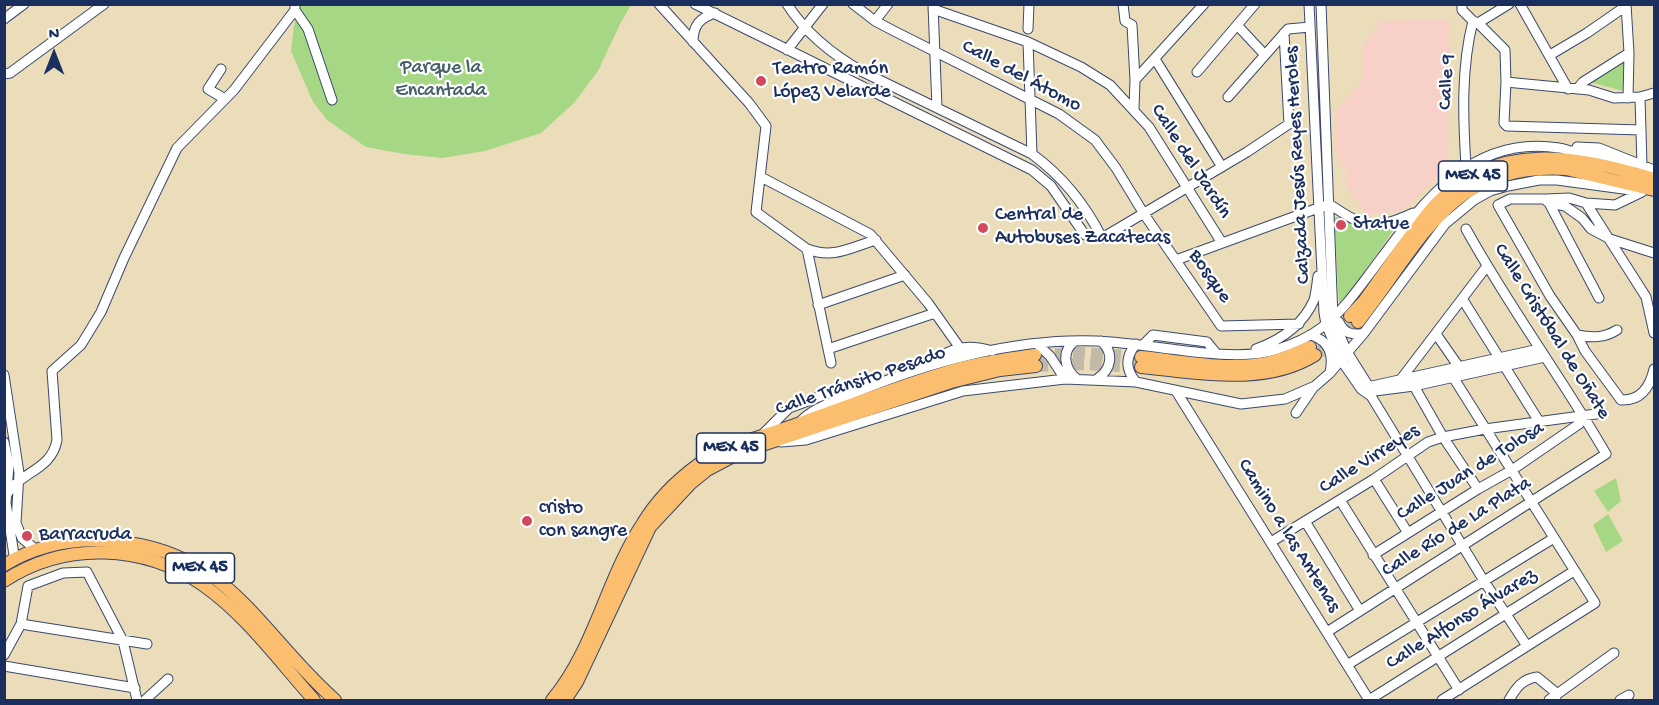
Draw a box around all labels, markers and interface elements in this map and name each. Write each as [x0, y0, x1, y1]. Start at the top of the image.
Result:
north arrow [24, 24, 84, 84]
text: N [49, 26, 59, 45]
street label: Calle del Átomo [957, 35, 1085, 119]
street label: Calzada Jesús Reyes Heroles [1281, 46, 1317, 284]
street label: Calle 9 [1435, 53, 1461, 111]
park label: Parque la Encantada [395, 57, 487, 104]
place label: Teatro Ramón López Velarde [773, 58, 891, 105]
marker: Teatro Ramón López Velarde [754, 74, 768, 88]
street label: Calle del Jardín [1144, 100, 1236, 224]
road number: MEX 45 [1438, 161, 1508, 191]
place label: Central de Autobuses Zacatecas [995, 204, 1170, 251]
place label: Statue [1353, 213, 1409, 237]
marker: Statue [1334, 218, 1348, 232]
marker: Central de Autobuses Zacatecas [976, 221, 990, 235]
street label: Calle Cristóbal de Oñate [1487, 240, 1615, 424]
street label: Bosque [1182, 246, 1236, 308]
street label: Calle Tránsito Pesado [773, 342, 949, 422]
street label: Calle Juan de Tolosa [1393, 417, 1549, 527]
street label: Calle Virreyes [1316, 420, 1424, 500]
road number: MEX 45 [696, 433, 766, 463]
street label: Camino a las Antenas [1231, 455, 1345, 617]
street label: Calle Río de La Plata [1378, 472, 1536, 584]
place label: cristo con sangre [539, 497, 627, 544]
marker: cristo con sangre [520, 514, 534, 528]
place label: Barracruda [39, 524, 132, 548]
marker: Barracruda [20, 529, 34, 543]
road number: MEX 45 [166, 553, 234, 583]
street label: Calle Alfonso Álvarez [1382, 564, 1542, 676]

